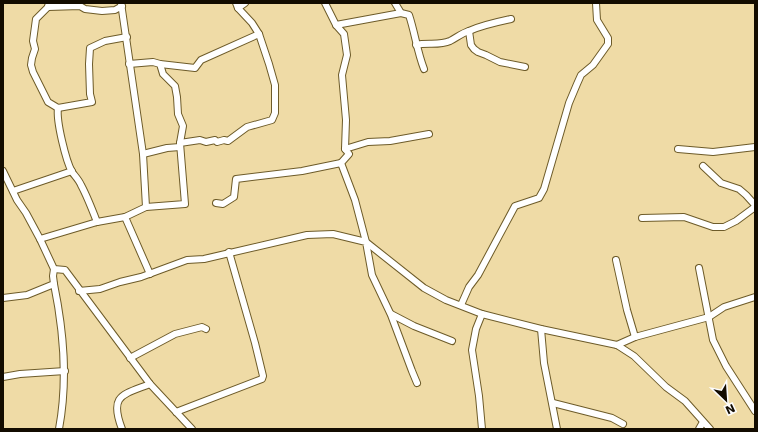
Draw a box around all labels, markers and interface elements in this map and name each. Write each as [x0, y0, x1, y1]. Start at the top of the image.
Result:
north arrow [706, 380, 746, 420]
text: N [723, 401, 737, 416]

